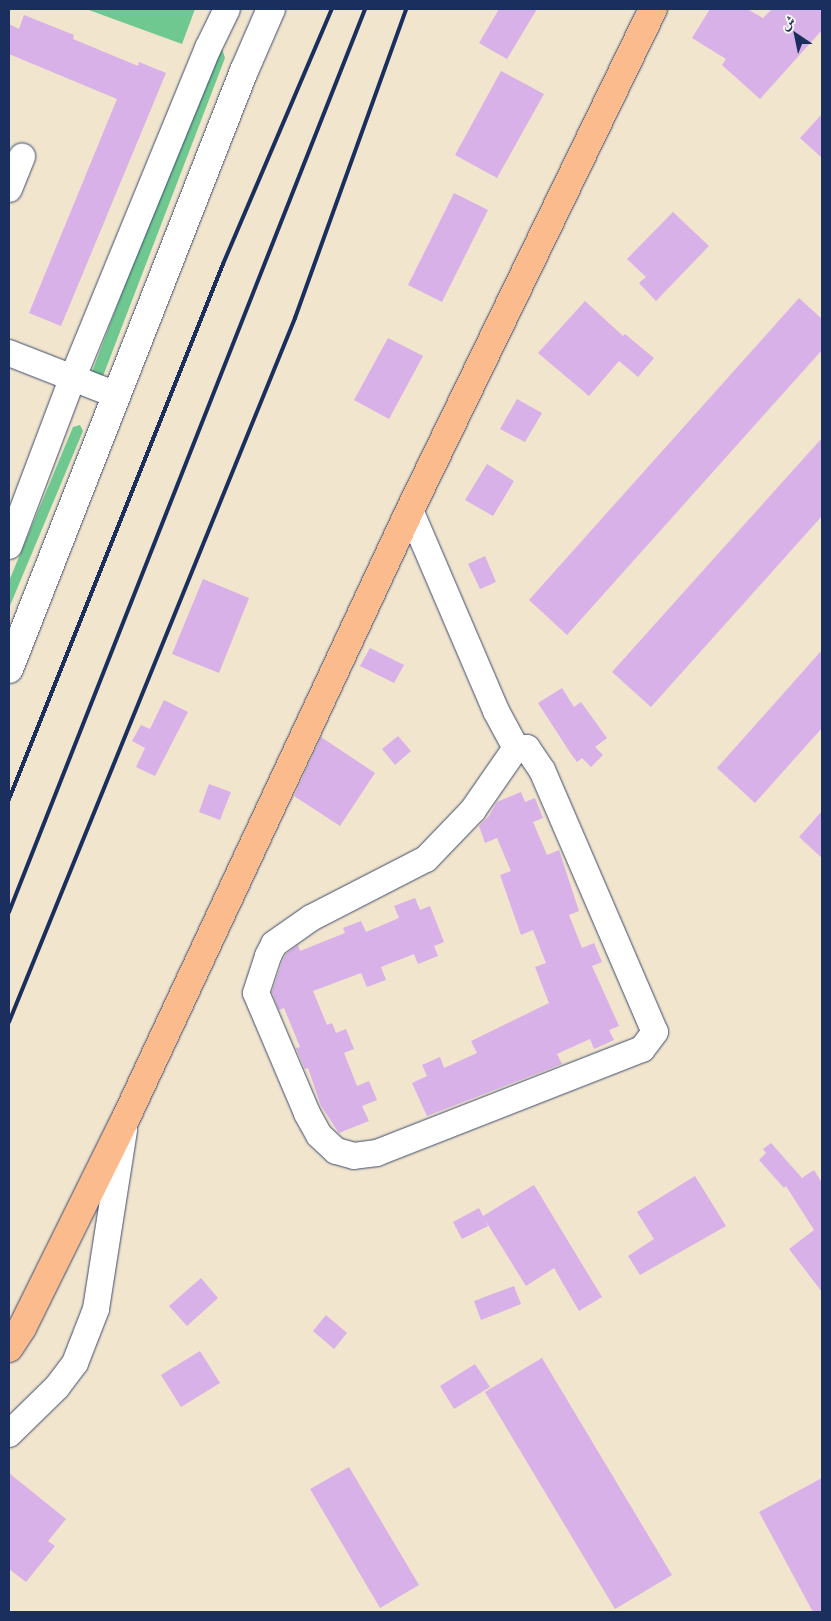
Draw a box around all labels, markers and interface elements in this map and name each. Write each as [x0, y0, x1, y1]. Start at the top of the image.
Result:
north arrow [771, 10, 821, 60]
text: ش [776, 10, 799, 35]

